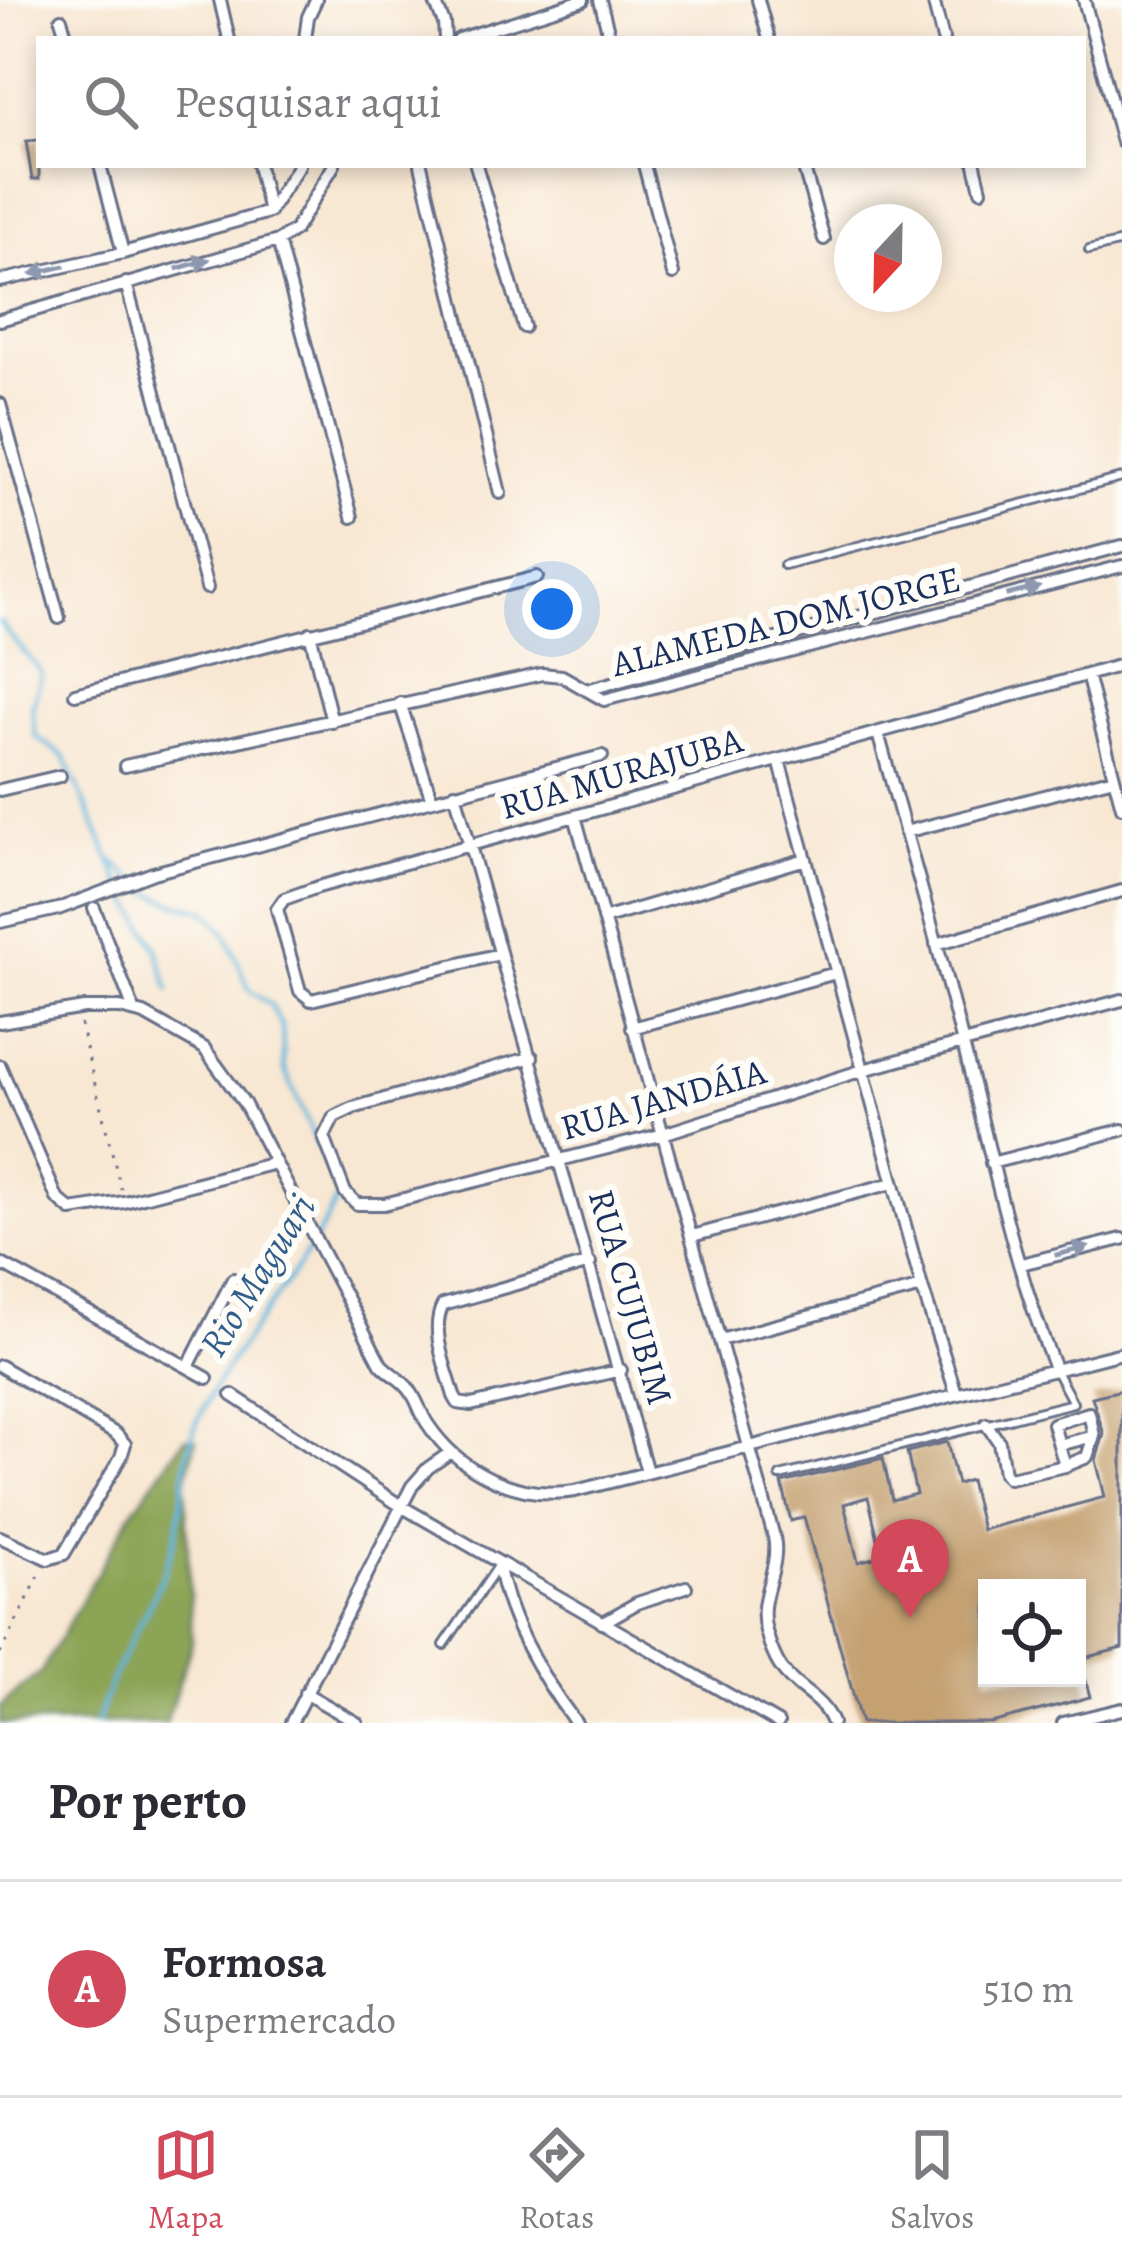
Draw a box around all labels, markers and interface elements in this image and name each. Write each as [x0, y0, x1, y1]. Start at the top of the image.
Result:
search box [36, 36, 1086, 168]
icon: search [78, 69, 144, 135]
text: Pesquisar aqui [174, 71, 442, 133]
north arrow [834, 204, 942, 312]
one-way arrow [175, 254, 212, 273]
one-way arrow [29, 261, 66, 280]
street label: ALAMEDA DOM JORGE [606, 554, 965, 688]
your location [522, 579, 582, 639]
one-way arrow [1004, 581, 1041, 600]
street label: RUA MURAJUBA [494, 715, 749, 831]
street label: RUA JANDÁIA [555, 1046, 772, 1152]
water label: Rio Maguari [186, 1184, 328, 1366]
street label: RUA CUJUBIM [577, 1184, 685, 1410]
one-way arrow [1053, 1241, 1090, 1260]
pin: A [871, 1519, 949, 1618]
map controls [978, 1579, 1086, 1687]
button: locate [978, 1579, 1086, 1687]
text: Por perto [48, 1766, 247, 1836]
text: Formosa [162, 1931, 327, 1993]
text: A [75, 1962, 99, 2015]
text: 510 m [983, 1962, 1074, 2015]
text: Supermercado [162, 1993, 396, 2046]
tab: Mapa [148, 2122, 224, 2239]
tab: Rotas [519, 2122, 594, 2239]
tab: Salvos [890, 2122, 974, 2239]

